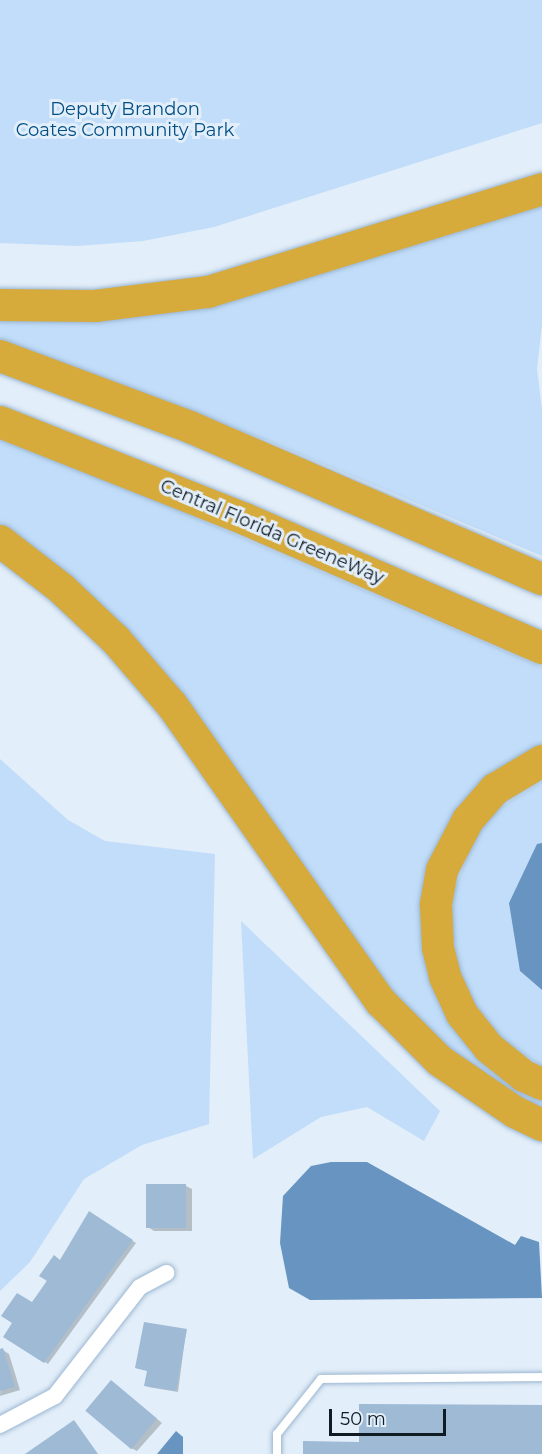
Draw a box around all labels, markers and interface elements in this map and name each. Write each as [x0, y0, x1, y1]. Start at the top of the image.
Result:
park label: Deputy Brandon Coates Community Park [16, 99, 234, 142]
street label: Central Florida GreeneWay [157, 475, 387, 589]
scale bar [332, 1397, 449, 1435]
text: 50 m [340, 1408, 386, 1430]

